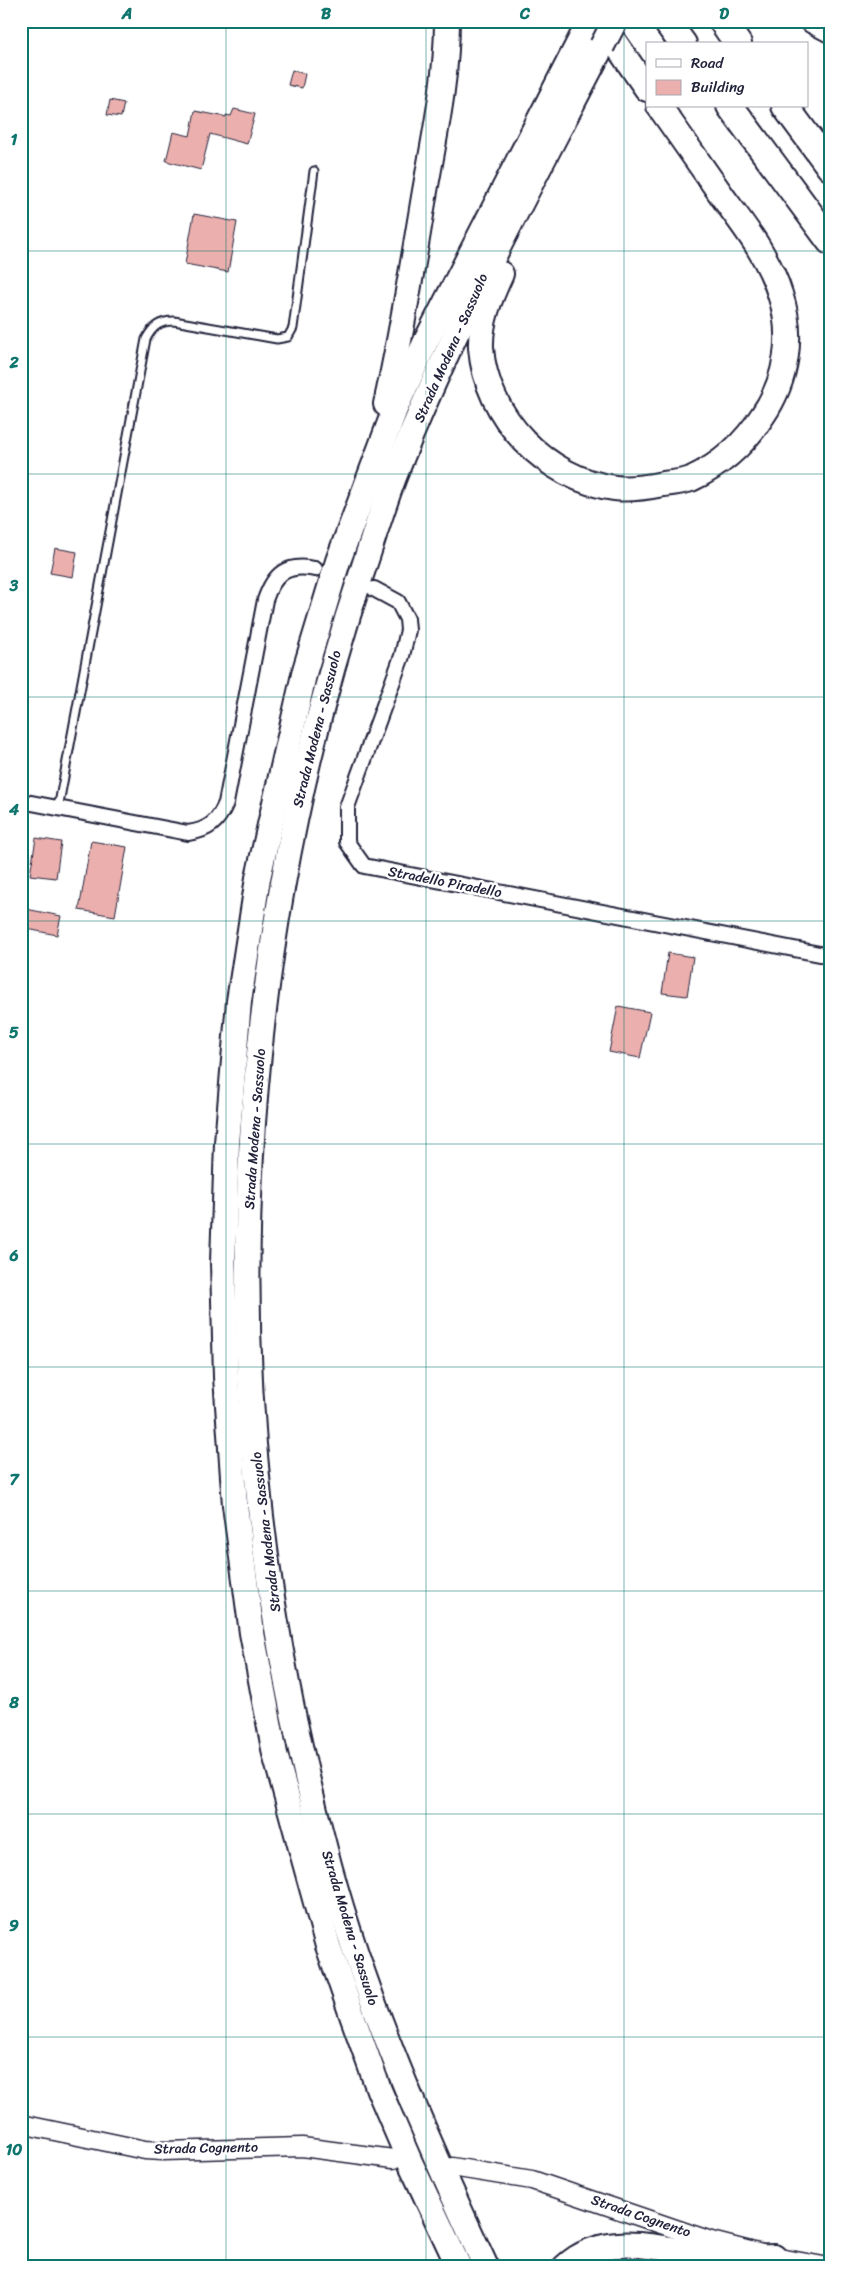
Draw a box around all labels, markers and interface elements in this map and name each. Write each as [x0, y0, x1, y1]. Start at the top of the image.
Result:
text: A [121, 0, 132, 28]
text: B [321, 0, 332, 28]
text: C [519, 0, 531, 28]
text: D [719, 0, 729, 28]
legend [646, 42, 808, 108]
text: Road [691, 50, 724, 76]
text: Building [691, 74, 745, 100]
text: 1 [11, 125, 18, 154]
street label: Strada Modena - Sassuolo [407, 269, 495, 427]
text: 2 [8, 348, 19, 377]
text: 3 [9, 571, 19, 600]
street label: Strada Modena - Sassuolo [285, 648, 349, 810]
text: 4 [8, 795, 19, 824]
street label: Stradello Piradello [386, 859, 504, 905]
text: 5 [9, 1018, 19, 1047]
street label: Strada Modena - Sassuolo [237, 1048, 273, 1210]
text: 6 [8, 1241, 19, 1270]
street label: Strada Modena - Sassuolo [244, 1450, 288, 1614]
text: 7 [9, 1465, 20, 1494]
text: 8 [8, 1688, 19, 1717]
street label: Strada Modena - Sassuolo [314, 1847, 386, 2009]
text: 9 [9, 1911, 19, 1940]
text: 10 [6, 2135, 22, 2164]
street label: Strada Cognento [154, 2135, 258, 2161]
street label: Strada Cognento [588, 2187, 694, 2245]

